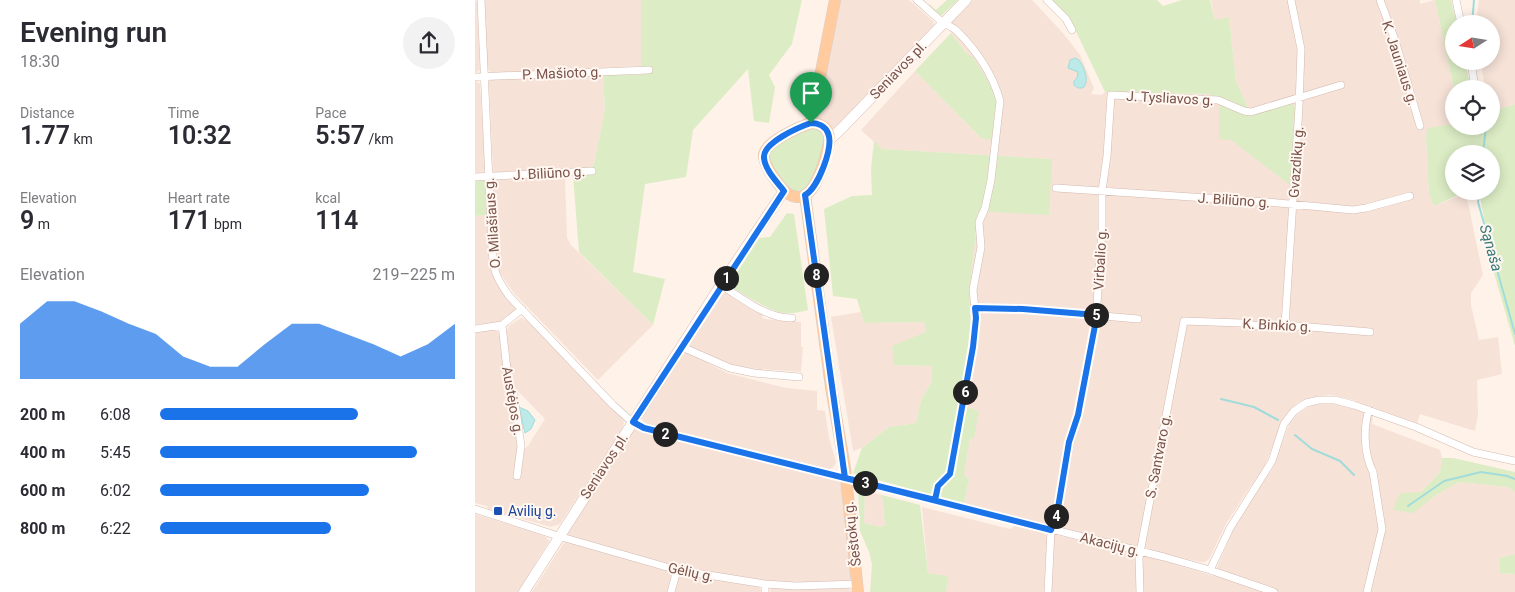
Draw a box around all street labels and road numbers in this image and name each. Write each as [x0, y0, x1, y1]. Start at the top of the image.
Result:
street label: K. Jauniaus g. [1379, 19, 1421, 107]
street label: Seniavos pl. [866, 38, 930, 102]
street label: P. Mašioto g. [522, 64, 602, 82]
street label: J. Tysliavos g. [1126, 88, 1214, 108]
street label: Gvazdikų g. [1286, 126, 1306, 198]
street label: J. Biliūno g. [512, 163, 586, 183]
street label: O. Milašiaus g. [481, 177, 503, 269]
street label: J. Biliūno g. [1197, 189, 1271, 211]
street label: Virbalio g. [1090, 227, 1110, 291]
street label: K. Binkio g. [1242, 315, 1312, 335]
street label: Austėjos g. [499, 365, 527, 437]
street label: S. Santvaro g. [1142, 412, 1174, 500]
street label: Seniavos pl. [577, 430, 631, 502]
street label: Šeštokų g. [839, 501, 864, 567]
street label: Akacijų g. [1079, 529, 1141, 559]
street label: Gėlių g. [667, 559, 715, 585]

